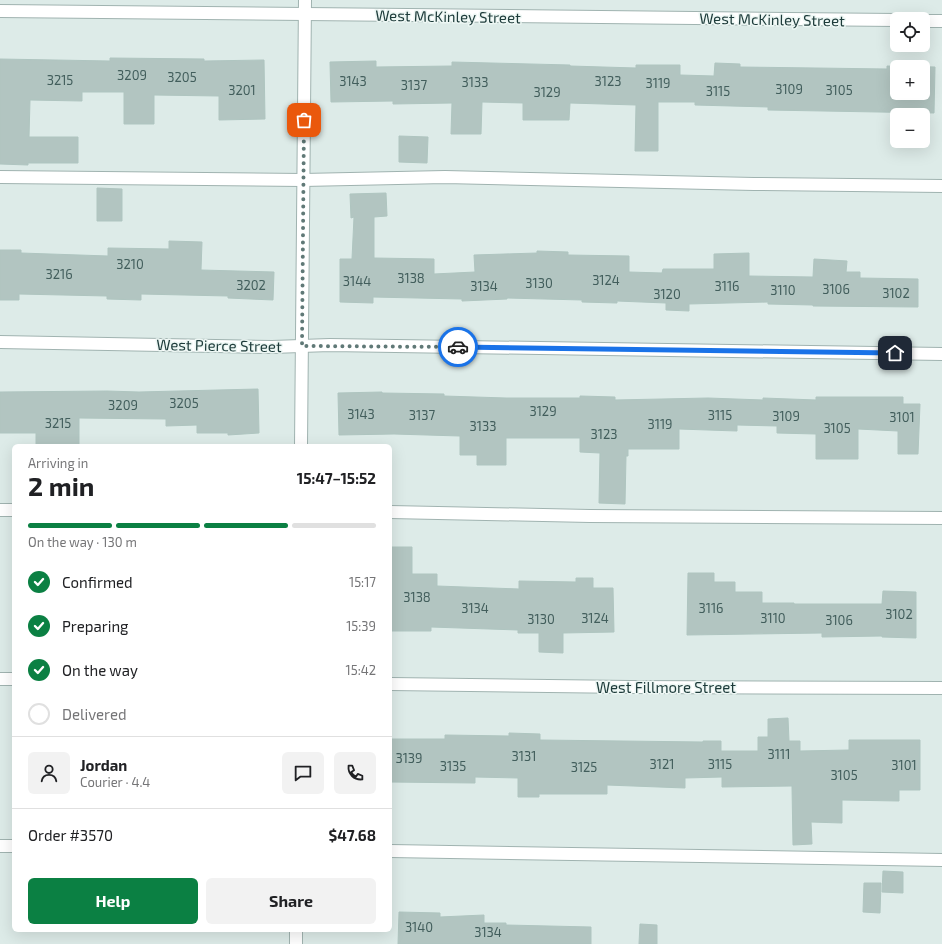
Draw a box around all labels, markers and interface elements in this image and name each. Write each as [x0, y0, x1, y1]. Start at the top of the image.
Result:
street label: West McKinley Street [375, 6, 521, 26]
street label: West McKinley Street [699, 9, 845, 29]
map controls [890, 12, 930, 148]
button: locate [890, 12, 930, 52]
button: + [890, 60, 930, 100]
house number: 3209 [117, 67, 147, 83]
house number: 3205 [167, 69, 197, 85]
house number: 3215 [47, 72, 73, 88]
house number: 3143 [339, 73, 367, 89]
house number: 3123 [595, 73, 621, 89]
house number: 3133 [462, 74, 488, 90]
house number: 3119 [645, 75, 671, 91]
house number: 3137 [401, 77, 427, 93]
house number: 3109 [775, 81, 803, 97]
house number: 3201 [228, 82, 256, 98]
house number: 3105 [825, 82, 853, 98]
house number: 3115 [706, 83, 730, 99]
house number: 3129 [533, 84, 561, 100]
pin [287, 103, 321, 137]
button: − [890, 108, 930, 148]
icon: bag [293, 109, 315, 131]
house number: 3210 [116, 256, 144, 272]
house number: 3216 [45, 266, 73, 282]
house number: 3138 [397, 270, 425, 286]
house number: 3124 [592, 272, 620, 288]
house number: 3144 [343, 273, 371, 289]
house number: 3130 [525, 275, 553, 291]
house number: 3202 [236, 277, 266, 293]
house number: 3134 [470, 278, 498, 294]
house number: 3116 [714, 278, 740, 294]
house number: 3106 [822, 281, 850, 297]
house number: 3110 [770, 282, 796, 298]
house number: 3102 [882, 285, 910, 301]
house number: 3120 [653, 286, 681, 302]
courier [438, 327, 478, 367]
street label: West Pierce Street [156, 335, 282, 355]
icon: car [447, 336, 469, 358]
pin [878, 336, 912, 370]
icon: home [884, 342, 906, 364]
house number: 3205 [169, 395, 199, 411]
house number: 3209 [108, 397, 138, 413]
house number: 3129 [529, 403, 557, 419]
house number: 3143 [347, 406, 375, 422]
house number: 3137 [409, 407, 435, 423]
house number: 3115 [708, 407, 732, 423]
house number: 3109 [772, 408, 800, 424]
house number: 3101 [889, 409, 915, 425]
house number: 3215 [45, 415, 71, 431]
house number: 3119 [647, 416, 673, 432]
house number: 3133 [470, 418, 496, 434]
house number: 3105 [823, 420, 851, 436]
house number: 3123 [591, 426, 617, 442]
text: Arriving in [28, 455, 88, 471]
text: 15:47–15:52 [297, 469, 376, 487]
text: 2 min [28, 470, 94, 501]
text: On the way · 130 m [28, 534, 137, 550]
icon: check [28, 571, 50, 593]
text: Confirmed [62, 573, 133, 591]
text: 15:17 [349, 574, 376, 590]
house number: 3138 [403, 589, 431, 605]
house number: 3134 [461, 600, 489, 616]
house number: 3116 [698, 600, 724, 616]
house number: 3102 [885, 606, 913, 622]
house number: 3124 [581, 610, 609, 626]
house number: 3110 [760, 610, 786, 626]
house number: 3130 [527, 611, 555, 627]
house number: 3106 [825, 612, 853, 628]
icon: check [28, 615, 50, 637]
text: Preparing [62, 617, 128, 635]
text: 15:39 [346, 618, 376, 634]
icon: check [28, 659, 50, 681]
text: On the way [62, 661, 138, 679]
text: 15:42 [345, 662, 376, 678]
street label: West Fillmore Street [596, 678, 736, 696]
text: Delivered [62, 705, 127, 723]
house number: 3111 [768, 746, 790, 762]
house number: 3131 [512, 748, 536, 764]
house number: 3139 [395, 750, 423, 766]
button: person [28, 752, 70, 794]
button: chat [282, 752, 324, 794]
button: phone [334, 752, 376, 794]
text: Jordan [80, 756, 127, 774]
house number: 3121 [650, 756, 674, 772]
house number: 3115 [708, 756, 732, 772]
house number: 3101 [891, 757, 917, 773]
house number: 3135 [440, 758, 466, 774]
house number: 3125 [571, 759, 597, 775]
house number: 3105 [830, 767, 858, 783]
text: Courier · 4.4 [80, 774, 150, 790]
text: Order #3570 [28, 826, 113, 844]
text: $47.68 [329, 826, 376, 844]
button: Help [28, 878, 198, 924]
button: Share [206, 878, 376, 924]
house number: 3140 [405, 919, 433, 935]
house number: 3134 [474, 924, 502, 940]

